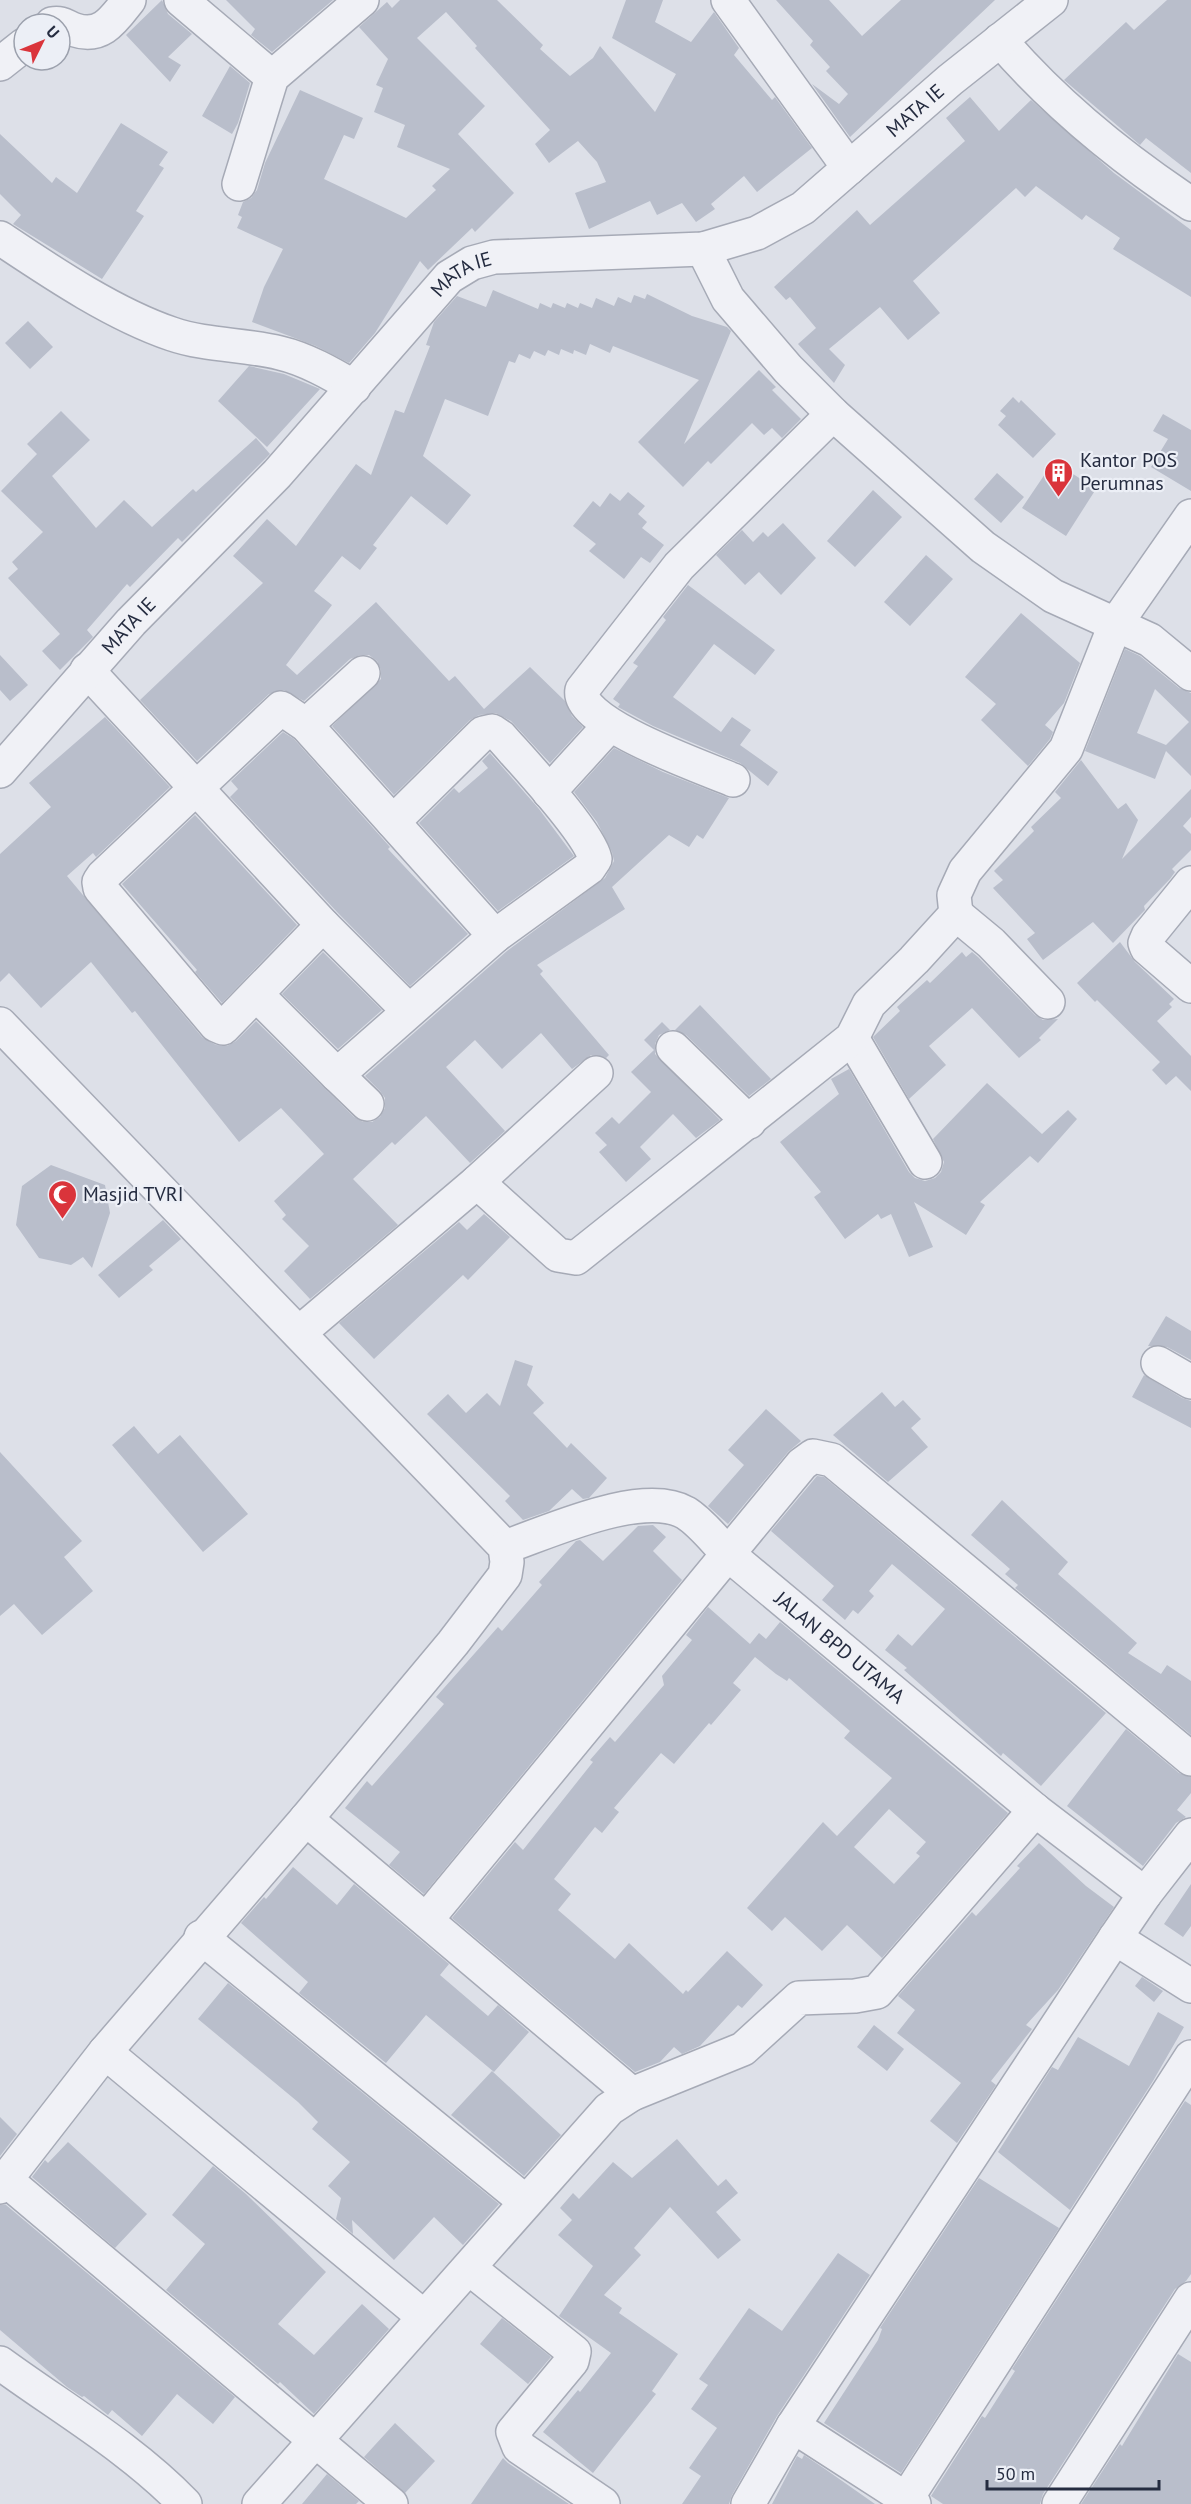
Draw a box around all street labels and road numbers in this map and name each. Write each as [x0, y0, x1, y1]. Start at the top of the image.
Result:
street label: MATA IE [881, 78, 950, 143]
street label: MATA IE [425, 245, 494, 302]
street label: MATA IE [96, 592, 161, 660]
street label: JALAN BPD UTAMA [768, 1585, 910, 1709]

